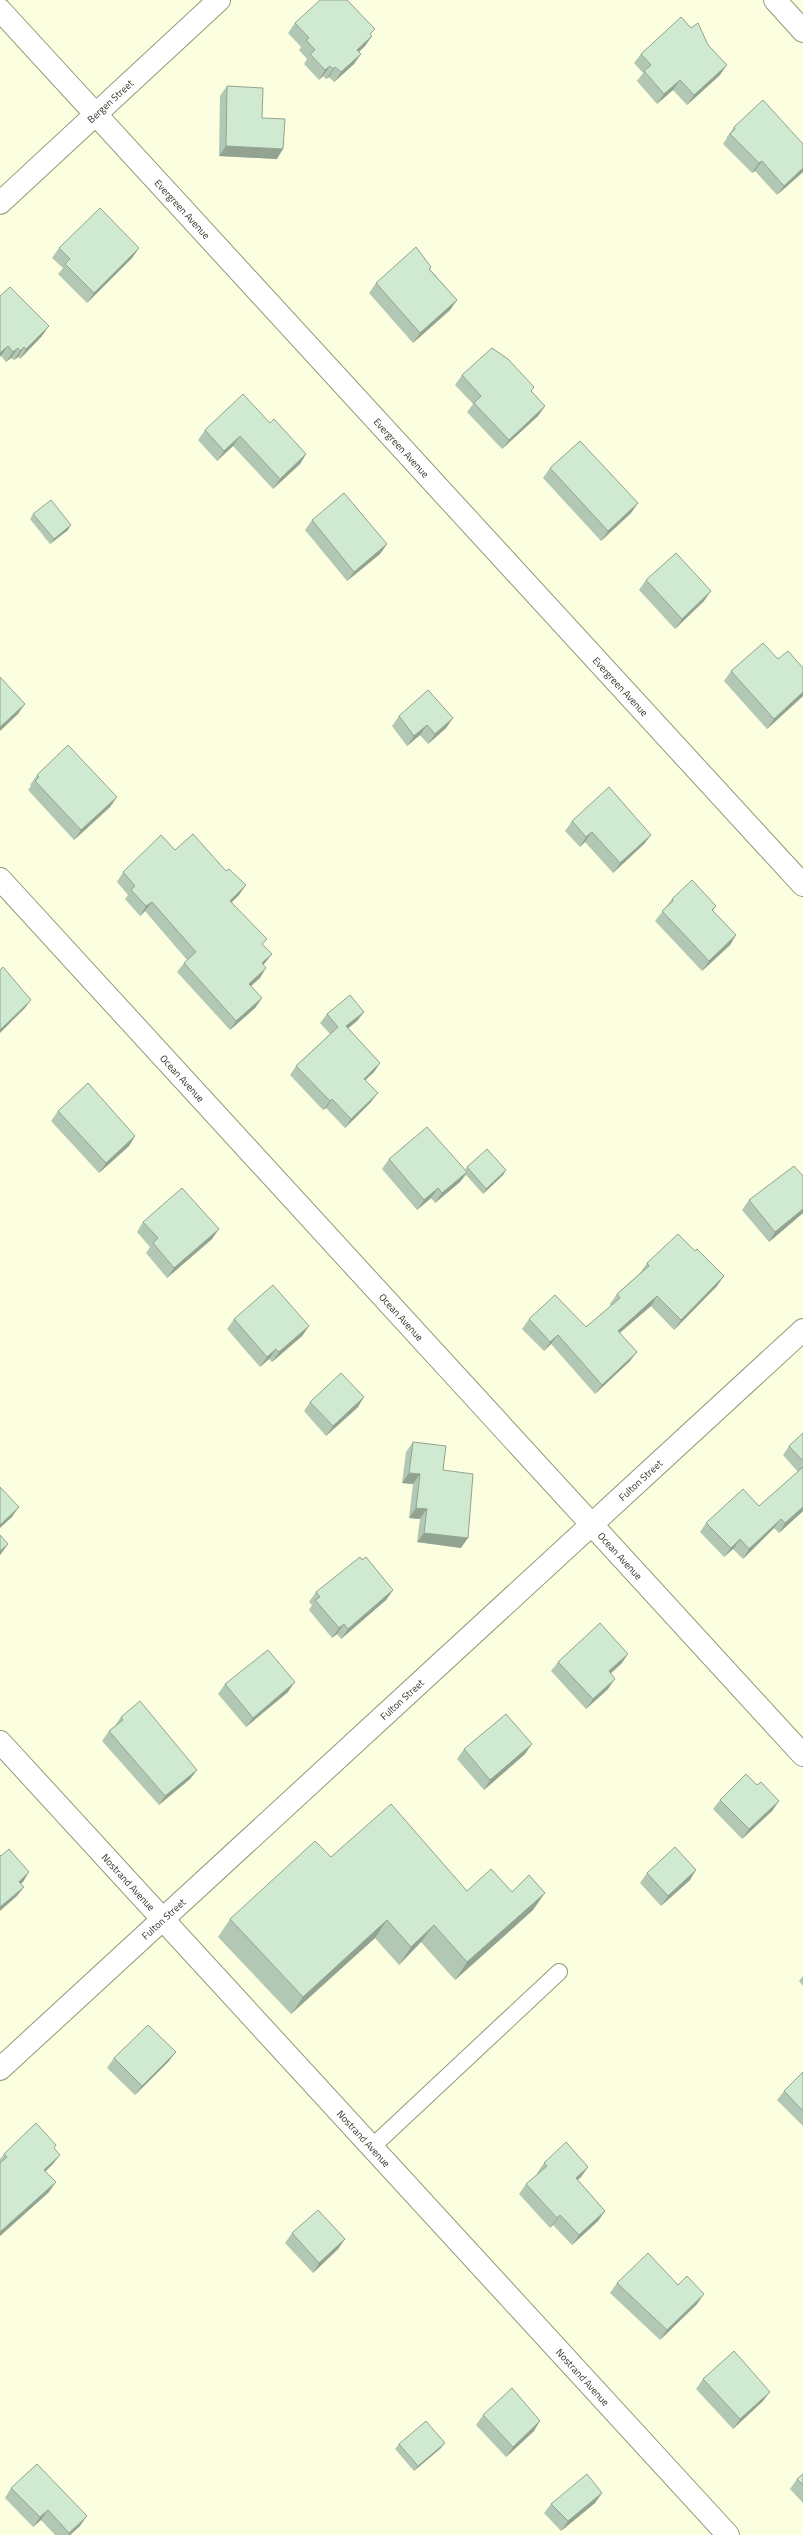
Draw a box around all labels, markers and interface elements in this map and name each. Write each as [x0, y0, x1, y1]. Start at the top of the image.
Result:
street label: Bergen Street [84, 75, 137, 126]
street label: Evergreen Avenue [151, 176, 214, 242]
street label: Evergreen Avenue [370, 415, 433, 481]
street label: Evergreen Avenue [589, 653, 652, 719]
street label: Ocean Avenue [157, 1051, 208, 1105]
street label: Ocean Avenue [376, 1290, 427, 1344]
street label: Fulton Street [615, 1455, 666, 1504]
street label: Ocean Avenue [595, 1529, 646, 1583]
street label: Fulton Street [376, 1675, 427, 1723]
street label: Nostrand Avenue [98, 1850, 159, 1914]
street label: Fulton Street [138, 1894, 189, 1943]
street label: Nostrand Avenue [334, 2106, 394, 2170]
street label: Nostrand Avenue [553, 2345, 613, 2409]

